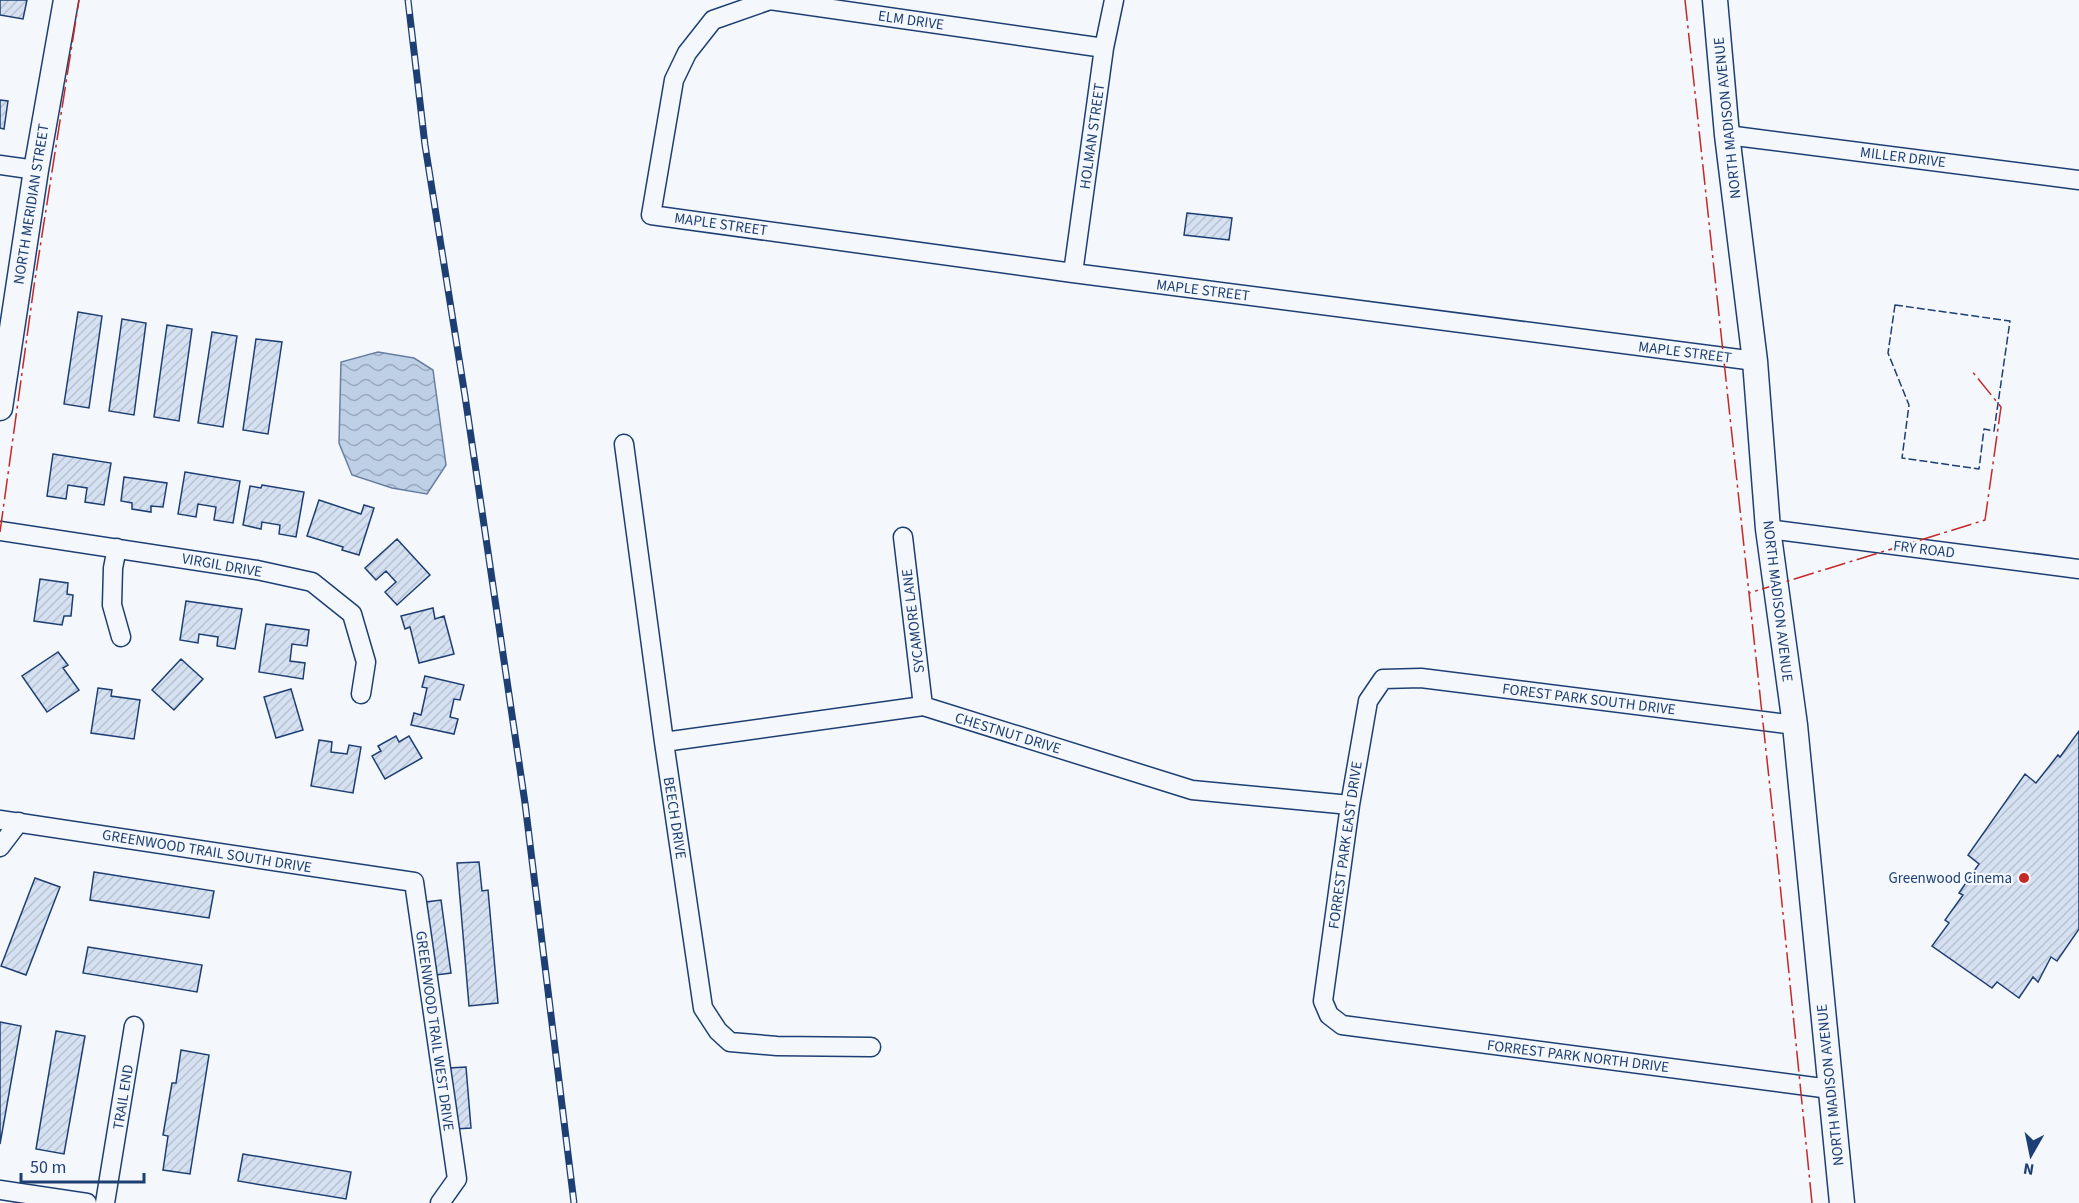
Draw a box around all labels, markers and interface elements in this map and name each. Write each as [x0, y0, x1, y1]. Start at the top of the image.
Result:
street label: ELM DRIVE [877, 5, 945, 36]
street label: NORTH MADISON AVENUE [1709, 36, 1746, 200]
street label: HOLMAN STREET [1075, 82, 1110, 190]
street label: NORTH MERIDIAN STREET [8, 122, 55, 286]
street label: MILLER DRIVE [1859, 142, 1947, 173]
street label: MAPLE STREET [673, 208, 769, 241]
street label: MAPLE STREET [1155, 274, 1251, 307]
street label: MAPLE STREET [1637, 336, 1733, 369]
street label: NORTH MADISON AVENUE [1757, 519, 1798, 683]
street label: FRY ROAD [1892, 535, 1956, 564]
street label: VIRGIL DRIVE [180, 548, 264, 583]
street label: SYCAMORE LANE [897, 568, 930, 674]
street label: FOREST PARK SOUTH DRIVE [1501, 678, 1677, 721]
street label: CHESTNUT DRIVE [952, 707, 1063, 760]
street label: FORREST PARK EAST DRIVE [1323, 760, 1368, 930]
street label: BEECH DRIVE [658, 775, 691, 861]
street label: GREENWOOD TRAIL SOUTH DRIVE [101, 825, 313, 878]
place label: Greenwood Cinema [1888, 868, 2012, 889]
marker: Greenwood Cinema [2017, 871, 2031, 885]
street label: GREENWOOD TRAIL WEST DRIVE [410, 930, 459, 1133]
street label: NORTH MADISON AVENUE [1812, 1003, 1849, 1167]
street label: FORREST PARK NORTH DRIVE [1486, 1035, 1670, 1078]
street label: TRAIL END [108, 1063, 139, 1131]
north arrow [2001, 1125, 2061, 1185]
scale bar [21, 1146, 144, 1184]
text: 50 m [30, 1155, 66, 1180]
text: N [2022, 1157, 2036, 1181]

